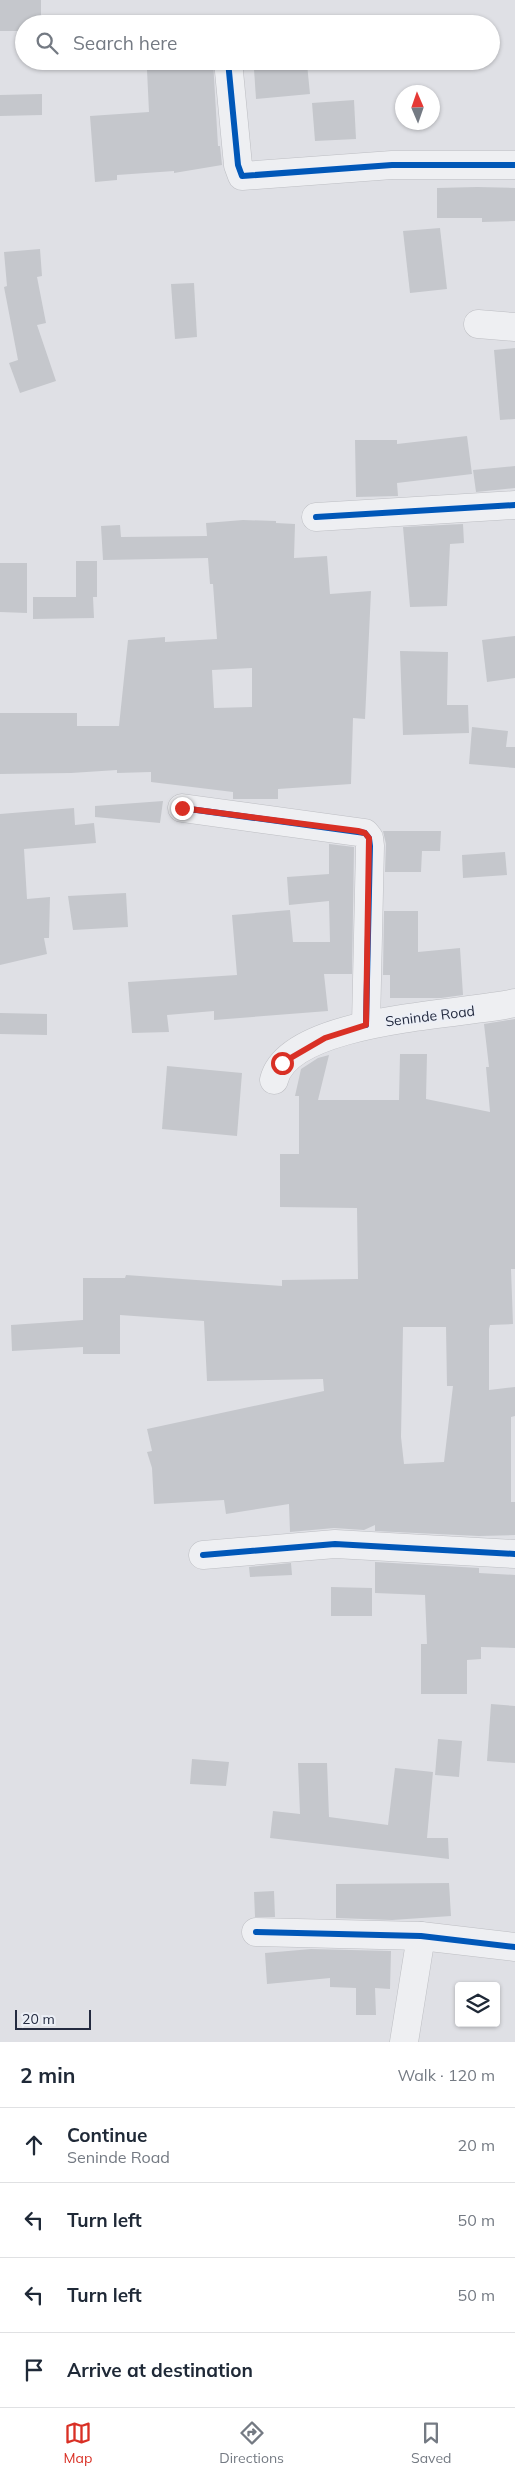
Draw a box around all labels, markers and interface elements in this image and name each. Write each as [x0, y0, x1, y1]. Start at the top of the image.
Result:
search box [15, 15, 500, 70]
icon: search [33, 29, 61, 57]
text: Search here [73, 31, 177, 55]
north arrow [395, 85, 440, 130]
route end [171, 797, 194, 820]
street label: Seninde Road [384, 1002, 476, 1030]
route start [271, 1052, 294, 1075]
map controls [455, 1982, 500, 2027]
button: layers [455, 1982, 500, 2027]
scale bar [15, 2007, 91, 2030]
text: 20 m [22, 2010, 55, 2028]
text: 2 min [20, 2062, 75, 2088]
text: Walk · 120 m [397, 2065, 495, 2085]
text: Continue [67, 2123, 147, 2147]
icon: ahead [20, 2131, 48, 2159]
text: 20 m [458, 2135, 495, 2155]
text: Seninde Road [67, 2147, 170, 2167]
icon: left [20, 2206, 48, 2234]
text: Turn left [67, 2208, 142, 2232]
text: 50 m [458, 2210, 495, 2230]
icon: left [20, 2281, 48, 2309]
text: Turn left [67, 2283, 142, 2307]
text: 50 m [458, 2285, 495, 2305]
icon: arrive [20, 2356, 48, 2384]
text: Arrive at destination [67, 2358, 253, 2382]
tab: Map [64, 2419, 92, 2467]
tab: Directions [219, 2419, 284, 2467]
tab: Saved [411, 2419, 451, 2467]

